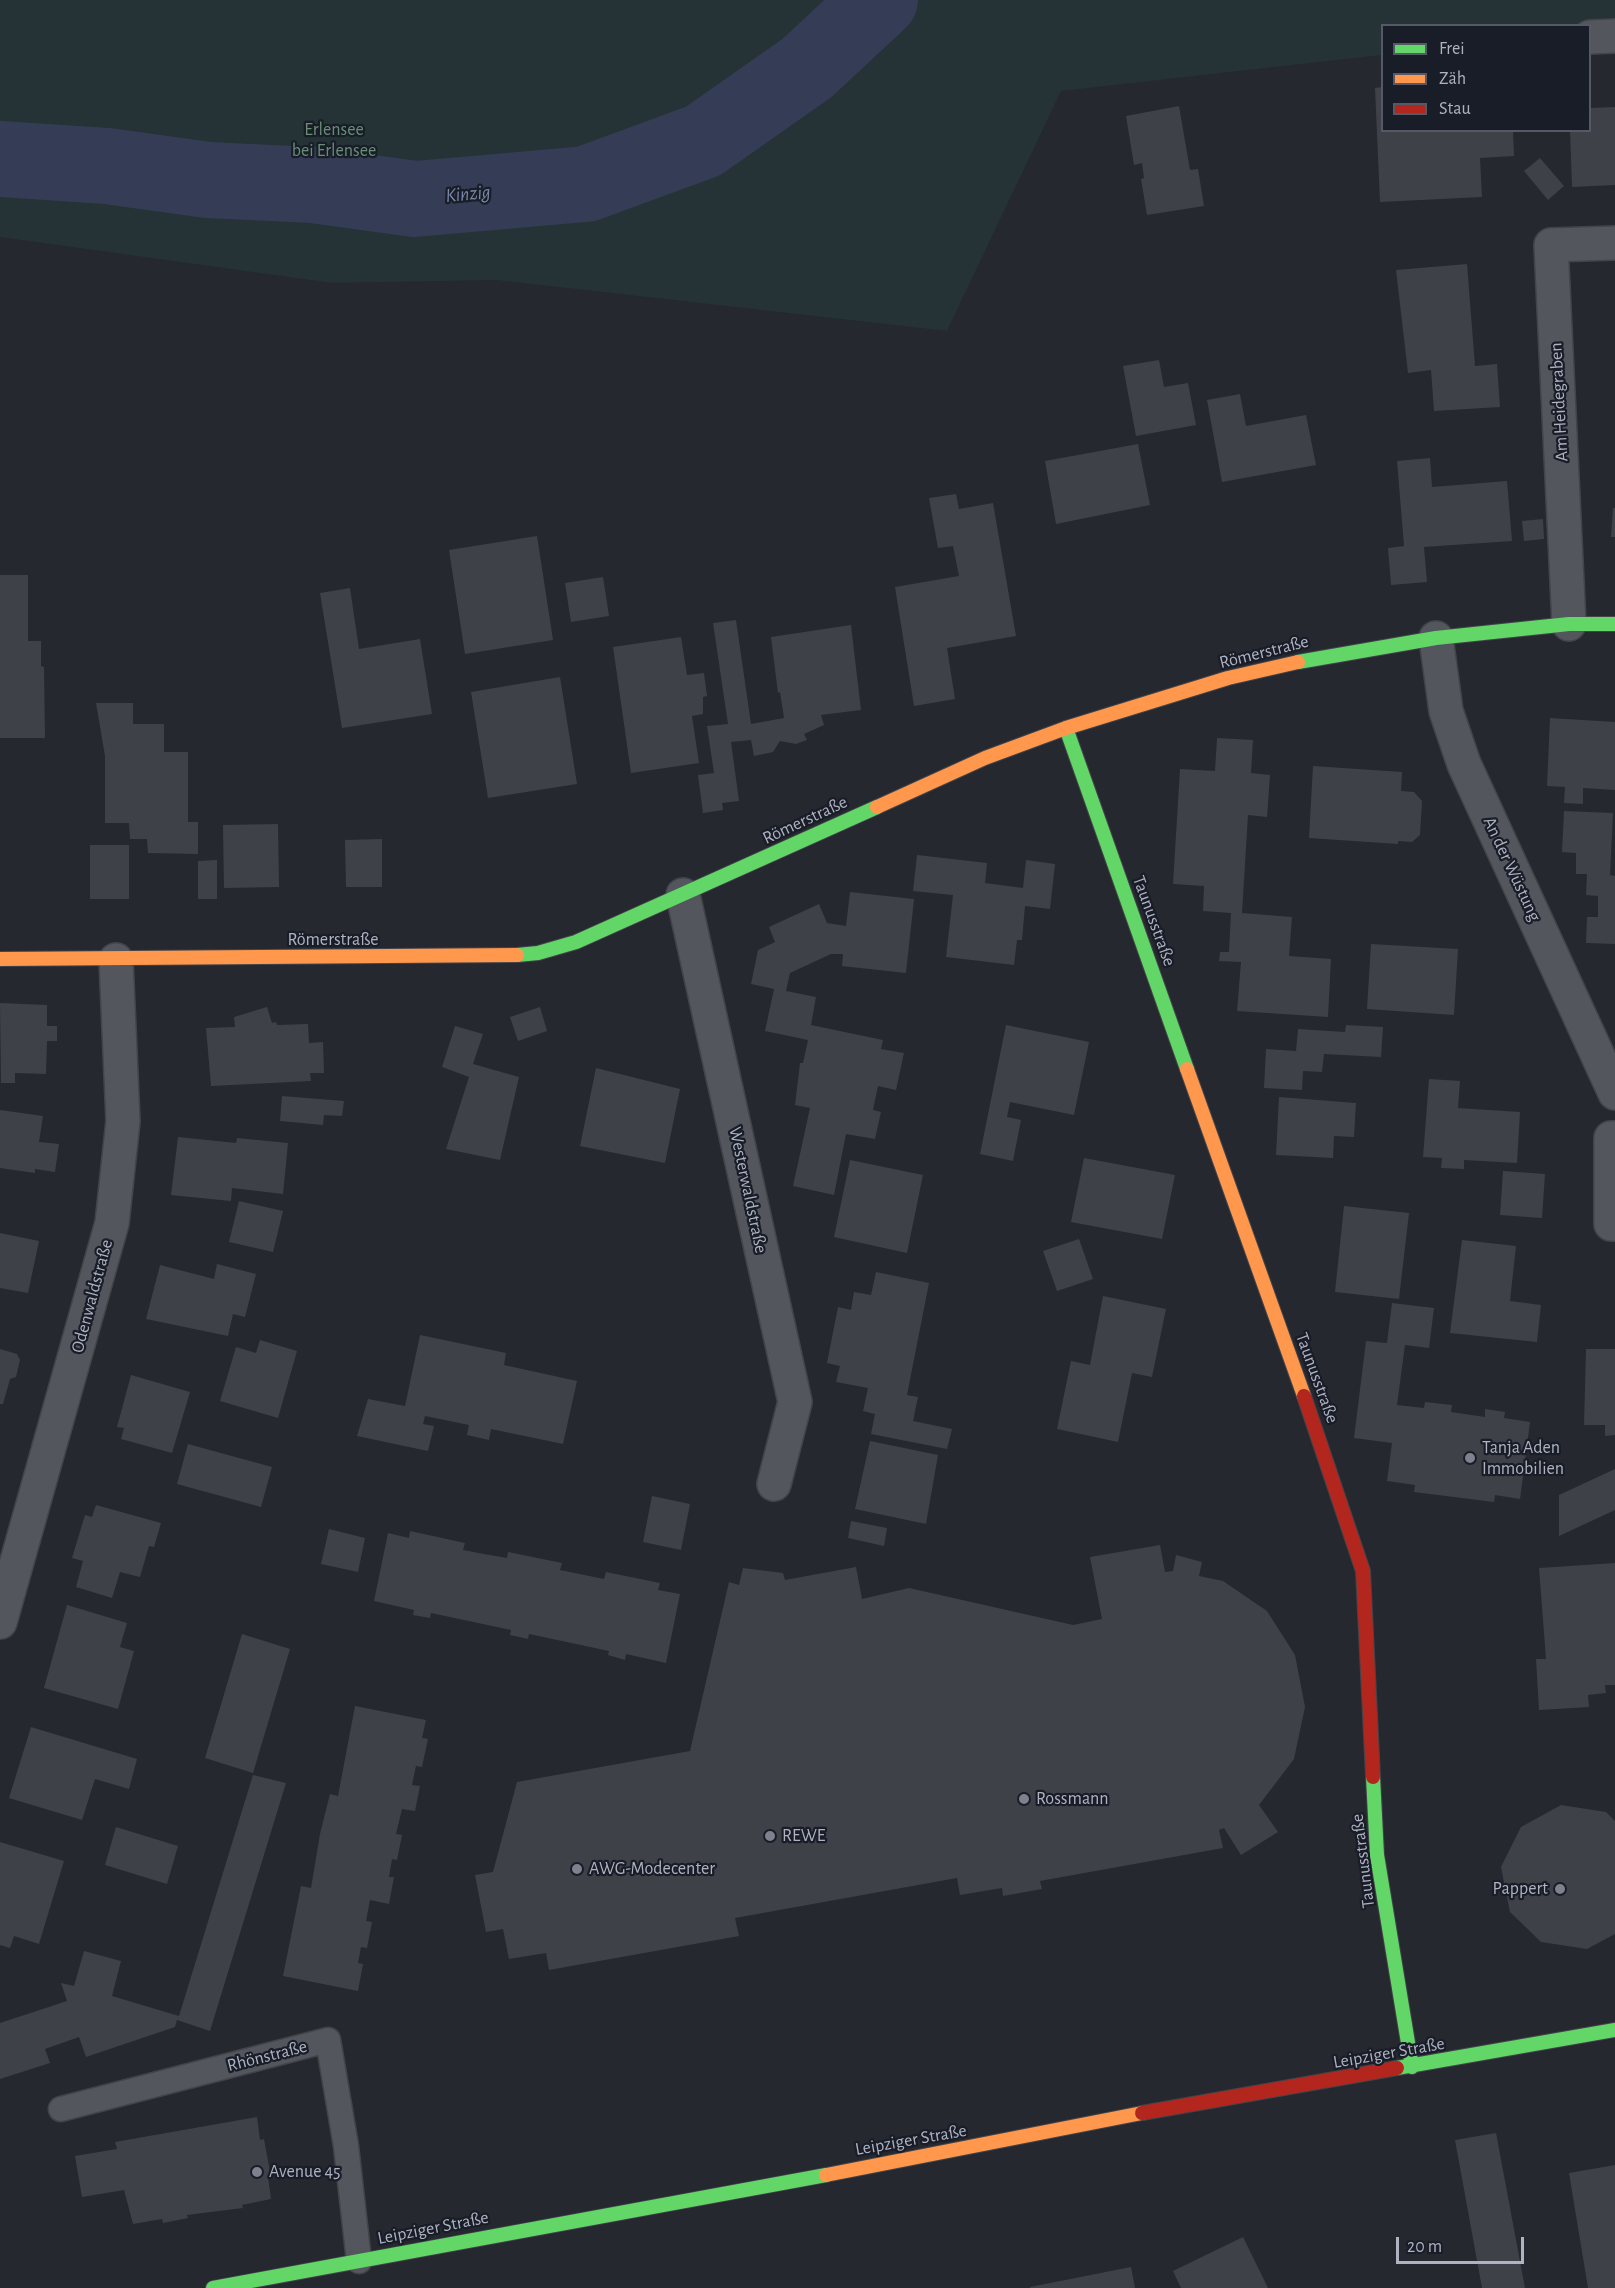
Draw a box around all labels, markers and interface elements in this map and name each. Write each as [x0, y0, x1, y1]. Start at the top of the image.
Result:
legend [1381, 24, 1591, 132]
text: Frei [1439, 40, 1465, 58]
text: Zäh [1439, 70, 1466, 88]
text: Stau [1439, 100, 1471, 118]
park label: Erlensee bei Erlensee [292, 119, 376, 162]
water label: Kinzig [444, 180, 492, 208]
street label: Am Heidegraben [1545, 342, 1573, 462]
street label: Römerstraße [1217, 630, 1311, 674]
street label: Römerstraße [759, 791, 851, 849]
street label: An der Wüstung [1478, 813, 1546, 925]
street label: Taunusstraße [1128, 873, 1180, 969]
street label: Römerstraße [287, 929, 379, 951]
street label: Westerwaldstraße [724, 1125, 772, 1255]
street label: Odenwaldstraße [66, 1237, 118, 1355]
street label: Taunusstraße [1291, 1330, 1343, 1426]
place label: Tanja Aden Immobilien [1482, 1437, 1564, 1480]
marker: Tanja Aden Immobilien [1463, 1451, 1477, 1465]
place label: Rossmann [1036, 1788, 1108, 1810]
marker: Rossmann [1017, 1792, 1031, 1806]
street label: Taunusstraße [1347, 1813, 1379, 1909]
place label: REWE [782, 1825, 825, 1847]
marker: REWE [763, 1829, 777, 1843]
place label: AWG-Modecenter [589, 1858, 715, 1880]
marker: AWG-Modecenter [570, 1862, 584, 1876]
place label: Pappert [1493, 1878, 1548, 1900]
marker: Pappert [1553, 1882, 1567, 1896]
street label: Leipziger Straße [1332, 2033, 1446, 2073]
street label: Rhönstraße [225, 2036, 309, 2076]
street label: Leipziger Straße [854, 2120, 968, 2160]
place label: Avenue 45 [269, 2161, 341, 2183]
marker: Avenue 45 [250, 2165, 264, 2179]
street label: Leipziger Straße [376, 2207, 490, 2249]
scale bar [1399, 2225, 1526, 2263]
text: 20 m [1407, 2238, 1442, 2256]

